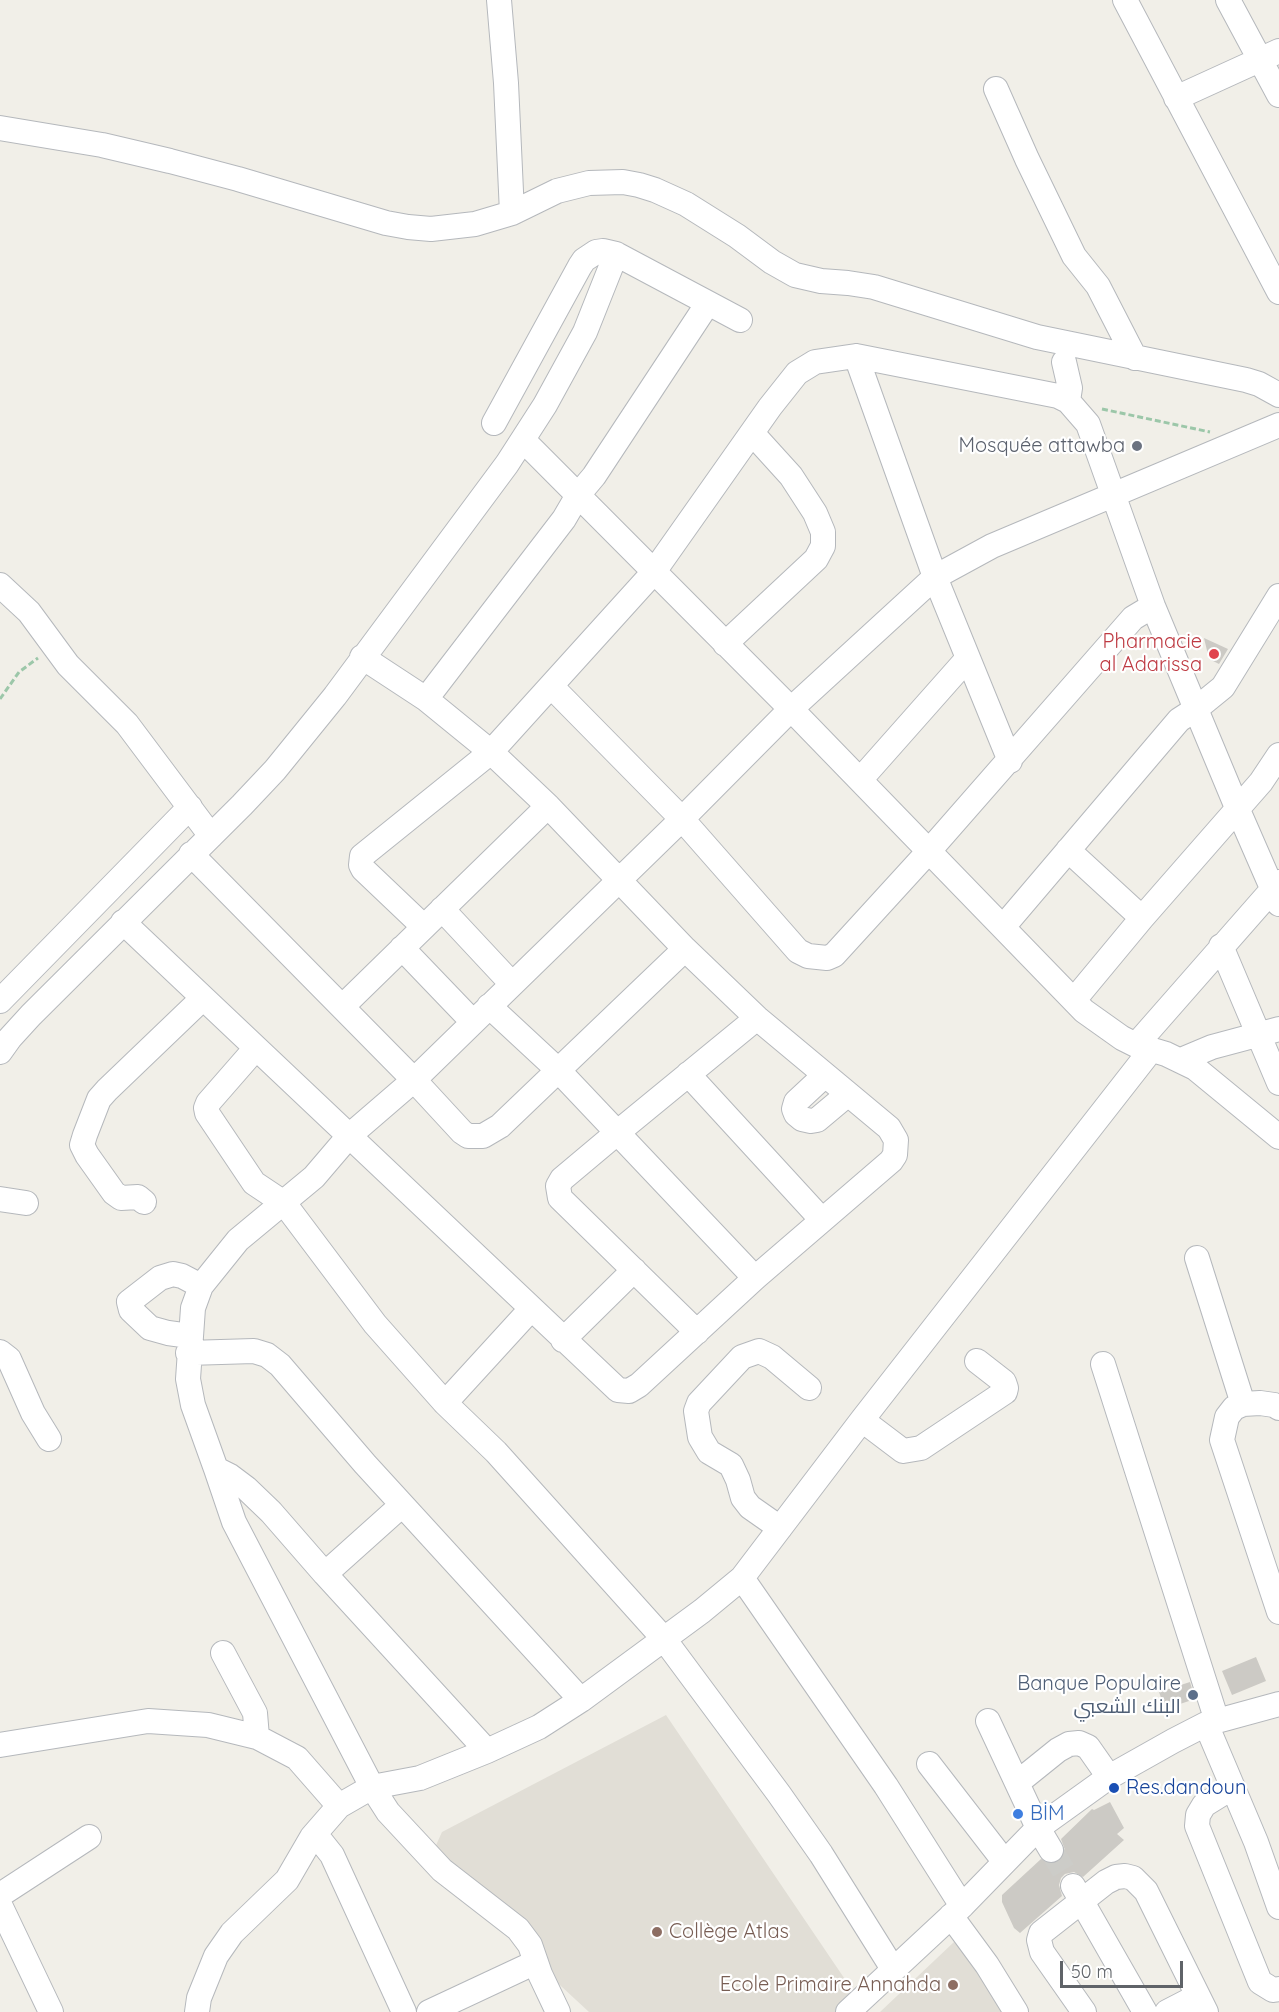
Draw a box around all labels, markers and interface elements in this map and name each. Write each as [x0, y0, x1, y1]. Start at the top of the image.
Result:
place label: Mosquée attawba [958, 434, 1125, 458]
marker: Mosquée attawba [1130, 439, 1144, 453]
place label: Pharmacie al Adarissa [1100, 630, 1202, 677]
marker: Pharmacie al Adarissa [1207, 647, 1221, 661]
place label: Banque Populaire البنك الشعبي [1017, 1672, 1181, 1719]
marker: Banque Populaire البنك الشعبي [1186, 1688, 1200, 1702]
place label: Res.dandoun [1126, 1776, 1247, 1800]
marker: Res.dandoun [1107, 1781, 1121, 1795]
place label: BİM [1030, 1802, 1065, 1826]
marker: BİM [1011, 1807, 1025, 1821]
place label: Collège Atlas [669, 1920, 789, 1944]
marker: Collège Atlas [650, 1925, 664, 1939]
scale bar [1063, 1949, 1186, 1987]
text: 50 m [1071, 1960, 1113, 1983]
place label: Ecole Primaire Annahda [720, 1973, 941, 1997]
marker: Ecole Primaire Annahda [946, 1978, 960, 1992]

